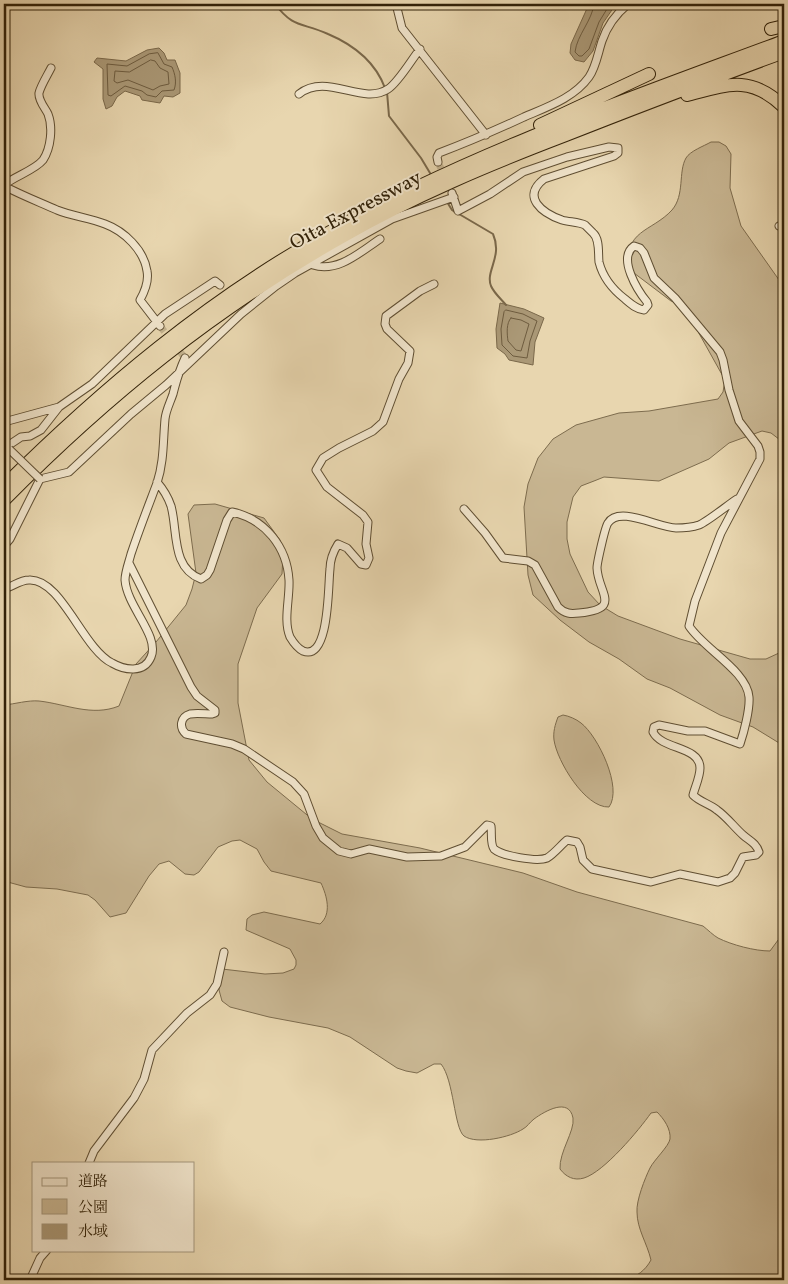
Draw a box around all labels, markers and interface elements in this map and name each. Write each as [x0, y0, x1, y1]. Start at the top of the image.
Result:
street label: Oita Expressway [285, 164, 427, 258]
legend [32, 1162, 195, 1252]
text: 道路 [78, 1172, 108, 1193]
text: 公園 [78, 1198, 108, 1219]
text: 水域 [78, 1222, 108, 1243]

